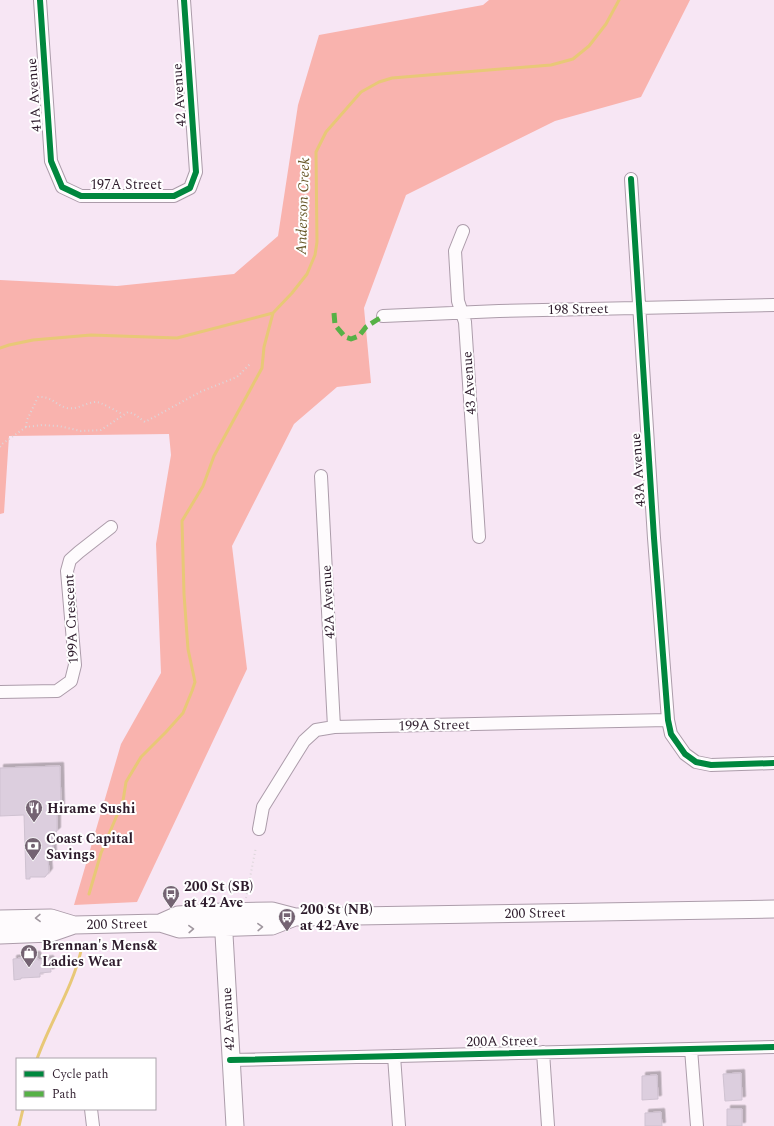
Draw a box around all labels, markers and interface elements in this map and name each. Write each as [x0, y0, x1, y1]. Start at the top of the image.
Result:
street label: 41A Avenue [21, 57, 47, 133]
street label: 42 Avenue [166, 62, 192, 128]
water label: Anderson Creek [290, 157, 316, 256]
street label: 197A Street [90, 174, 162, 195]
street label: 198 Street [547, 298, 609, 320]
street label: 43 Avenue [456, 350, 482, 416]
street label: 43A Avenue [625, 432, 651, 508]
street label: 42A Avenue [316, 564, 340, 640]
street label: 199A Crescent [58, 573, 84, 665]
street label: 199A Street [398, 714, 470, 736]
restaurant icon: Hirame Sushi [24, 798, 44, 823]
place label: Hirame Sushi [47, 798, 136, 819]
place label: Coast Capital Savings [46, 828, 133, 865]
bank icon: Coast Capital Savings [23, 836, 43, 861]
place label: 200 St (SB) at 42 Ave [184, 876, 253, 913]
bus stop icon: 200 St (SB) at 42 Ave [161, 884, 181, 909]
place label: 200 St (NB) at 42 Ave [300, 899, 373, 936]
street label: 200 Street [504, 902, 566, 924]
bus stop icon: 200 St (NB) at 42 Ave [277, 907, 297, 932]
street label: 200 Street [86, 913, 148, 935]
one-way arrow [35, 914, 41, 923]
one-way arrow [257, 922, 263, 931]
one-way arrow [188, 925, 194, 933]
place label: Brennan's Mens& Ladies Wear [42, 935, 158, 972]
shop icon: Brennan's Mens& Ladies Wear [19, 943, 39, 968]
street label: 42 Avenue [216, 986, 240, 1051]
street label: 200A Street [466, 1030, 538, 1052]
legend [16, 1058, 156, 1110]
text: Cycle path [52, 1065, 109, 1084]
text: Path [52, 1085, 77, 1104]

